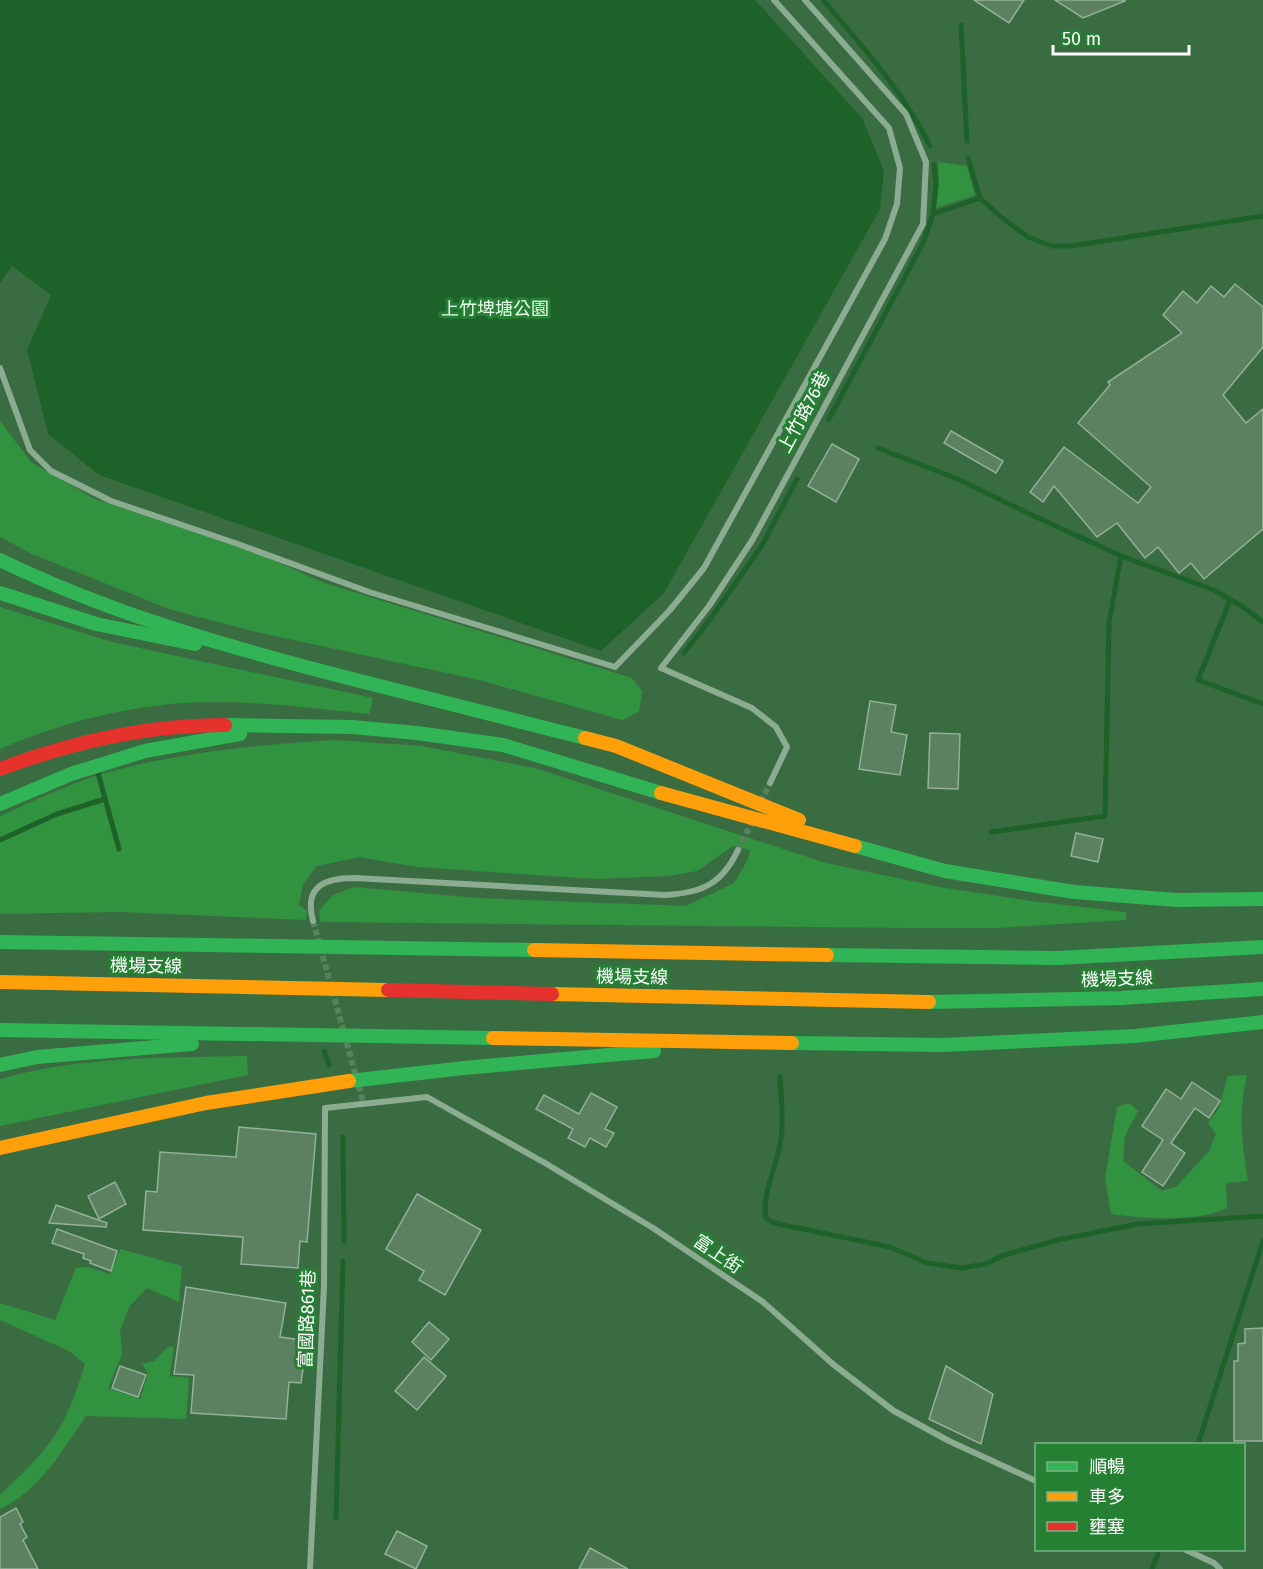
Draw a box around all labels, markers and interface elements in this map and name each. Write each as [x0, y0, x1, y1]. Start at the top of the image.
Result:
scale bar [1053, 18, 1190, 56]
text: 50 m [1062, 28, 1101, 50]
park label: 上竹埤塘公園 [441, 298, 549, 320]
street label: 上竹路76巷 [773, 367, 835, 457]
street label: 機場支線 [110, 954, 182, 978]
street label: 機場支線 [596, 965, 668, 989]
street label: 機場支線 [1081, 967, 1153, 991]
street label: 富上街 [689, 1230, 747, 1278]
street label: 富國路861巷 [294, 1269, 320, 1369]
legend [1035, 1443, 1245, 1551]
text: 順暢 [1089, 1456, 1125, 1478]
text: 車多 [1089, 1486, 1125, 1508]
text: 壅塞 [1089, 1516, 1125, 1538]

